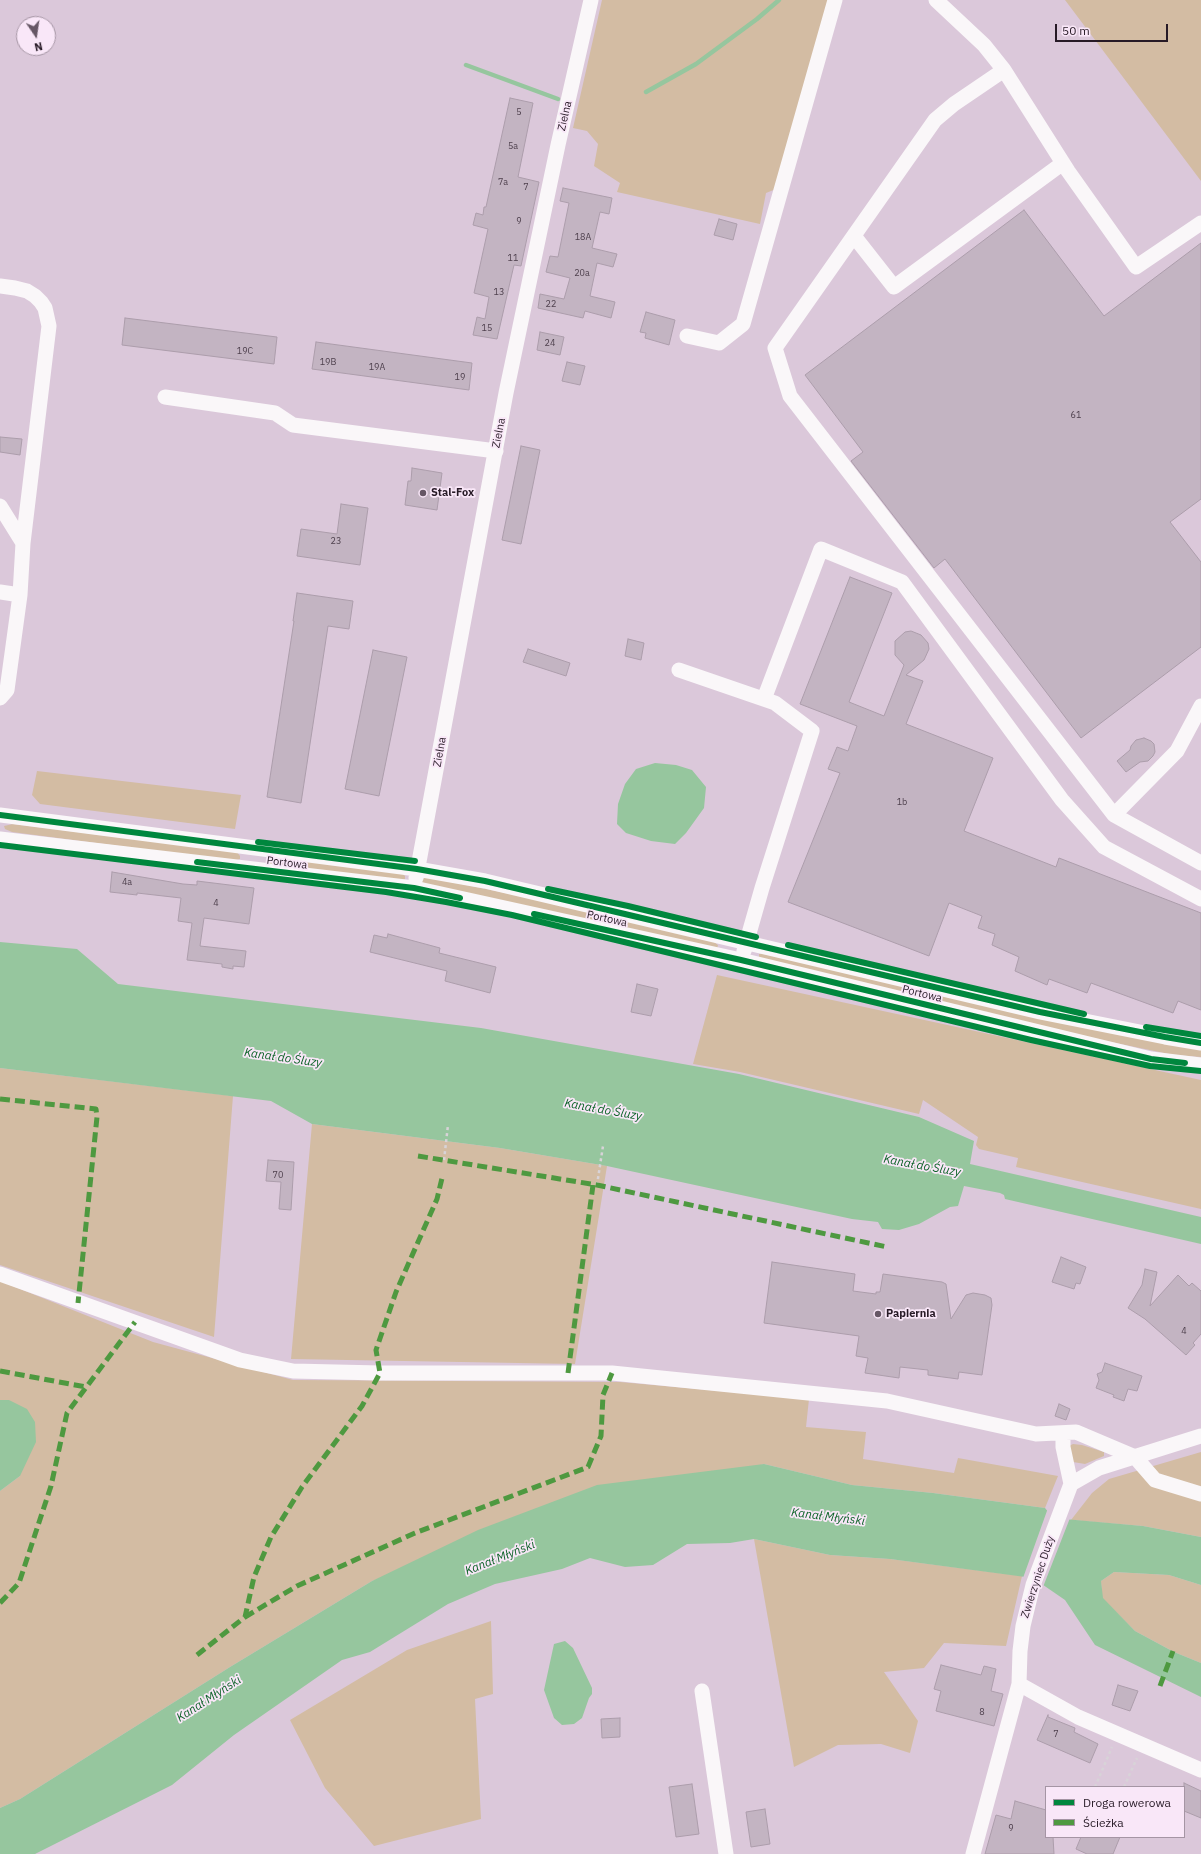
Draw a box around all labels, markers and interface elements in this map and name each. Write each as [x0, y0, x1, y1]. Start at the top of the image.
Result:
north arrow [16, 16, 56, 56]
scale bar [1057, 16, 1170, 42]
text: 50 m [1062, 23, 1090, 38]
text: N [33, 39, 44, 54]
street label: Zielna [555, 100, 575, 132]
house number: 5 [516, 107, 522, 117]
house number: 5a [508, 141, 518, 151]
house number: 7a [498, 177, 508, 187]
house number: 7 [523, 182, 529, 192]
house number: 9 [516, 216, 522, 226]
house number: 18A [575, 232, 591, 242]
house number: 11 [508, 253, 518, 263]
house number: 20a [574, 268, 590, 278]
house number: 13 [494, 287, 504, 297]
house number: 22 [546, 299, 556, 309]
house number: 15 [482, 323, 492, 333]
house number: 24 [545, 338, 555, 348]
house number: 19C [237, 346, 253, 356]
house number: 19B [320, 357, 336, 367]
house number: 19A [369, 362, 385, 372]
house number: 19 [455, 372, 465, 382]
house number: 61 [1071, 410, 1081, 420]
street label: Zielna [490, 417, 508, 449]
place label: Stal-Fox [431, 486, 474, 500]
marker: Stal-Fox [418, 488, 428, 498]
house number: 23 [331, 536, 341, 546]
street label: Zielna [431, 736, 449, 768]
house number: 1b [897, 797, 907, 807]
street label: Portowa [266, 854, 308, 872]
house number: 4a [122, 877, 132, 887]
house number: 4 [213, 898, 219, 908]
street label: Portowa [586, 908, 628, 930]
street label: Portowa [901, 983, 943, 1005]
water label: Kanał do Śluzy [243, 1045, 323, 1071]
water label: Kanał do Śluzy [563, 1096, 643, 1124]
water label: Kanał do Śluzy [882, 1152, 962, 1180]
house number: 70 [273, 1170, 283, 1180]
place label: Papiernia [886, 1307, 936, 1321]
marker: Papiernia [873, 1309, 883, 1319]
house number: 4 [1181, 1326, 1187, 1336]
water label: Kanał Młyński [790, 1505, 866, 1529]
street label: Zwierzyniec Duży [1018, 1534, 1058, 1620]
water label: Kanał Młyński [463, 1537, 537, 1579]
water label: Kanał Młyński [174, 1673, 244, 1725]
house number: 8 [979, 1707, 985, 1717]
house number: 7 [1053, 1729, 1059, 1739]
legend [1045, 1786, 1185, 1838]
text: Droga rowerowa [1083, 1795, 1171, 1810]
text: Ścieżka [1083, 1815, 1124, 1830]
house number: 9 [1008, 1823, 1014, 1833]

